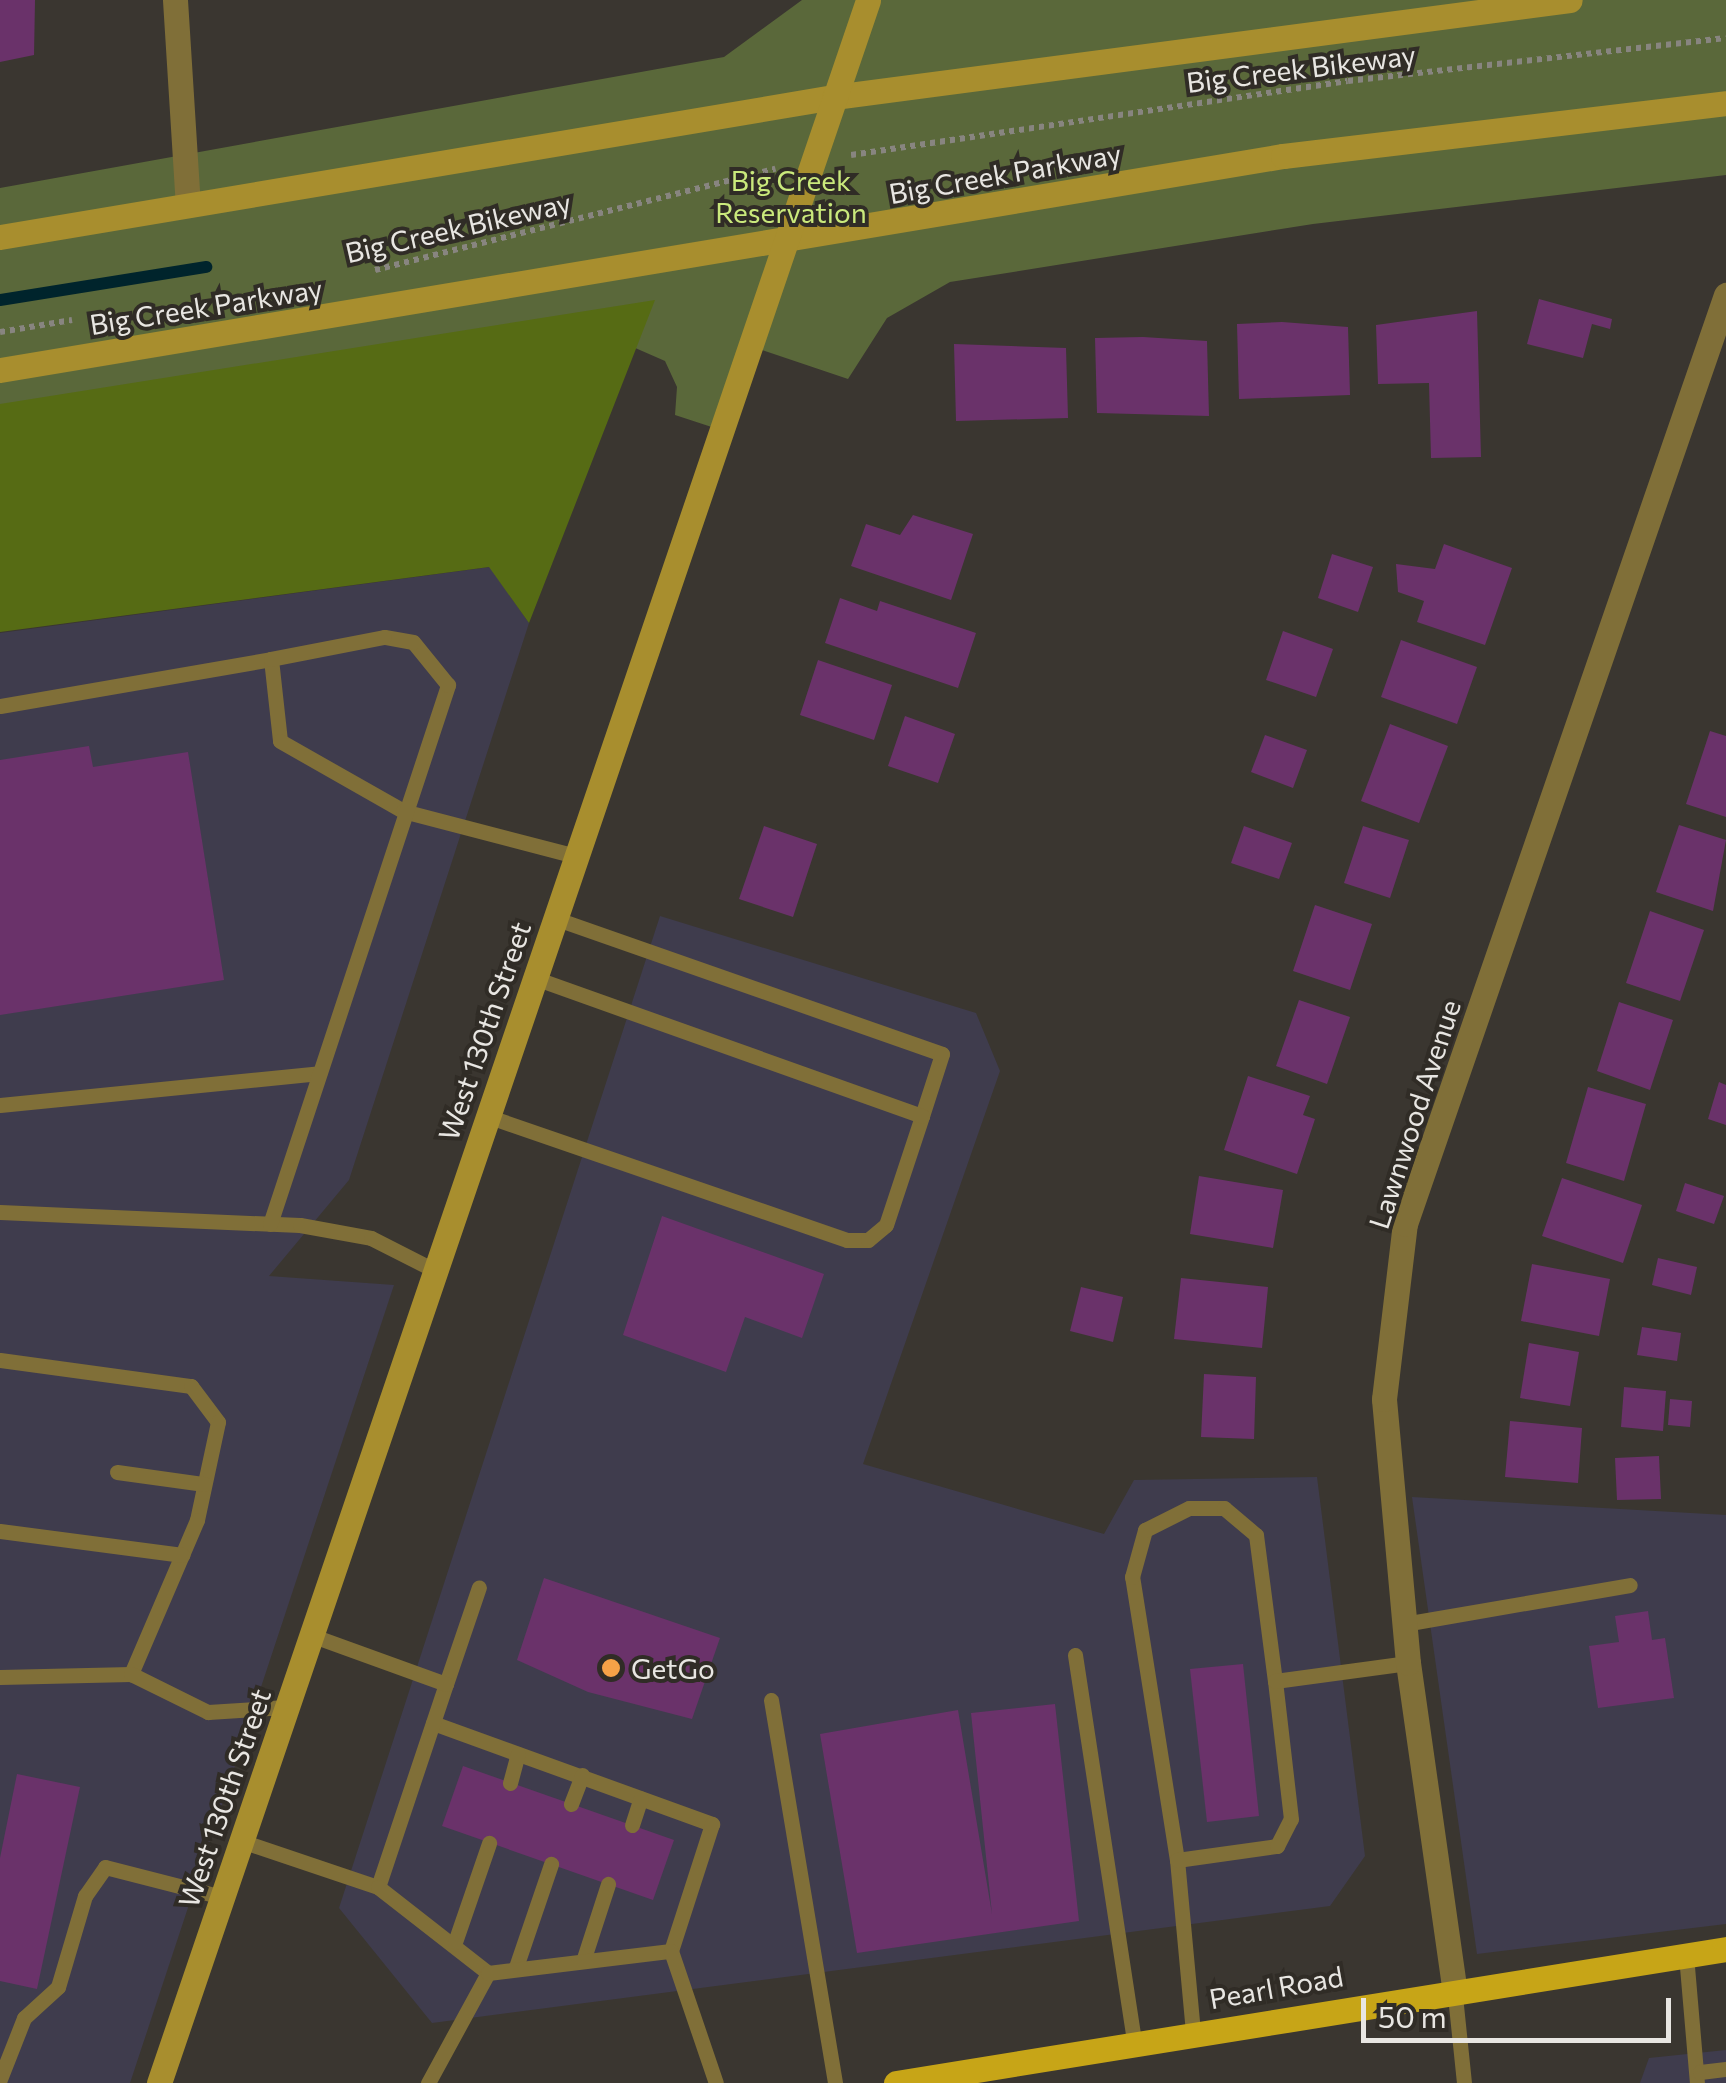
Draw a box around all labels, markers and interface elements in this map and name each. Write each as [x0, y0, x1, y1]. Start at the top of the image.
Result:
street label: Big Creek Bikeway [1184, 37, 1418, 99]
street label: Big Creek Parkway [886, 136, 1124, 210]
park label: Big Creek Reservation [715, 163, 867, 229]
street label: Big Creek Bikeway [342, 185, 574, 269]
street label: Big Creek Parkway [87, 271, 325, 341]
street label: West 130th Street [431, 917, 537, 1145]
street label: Lawnwood Avenue [1361, 995, 1467, 1233]
place label: GetGo [631, 1651, 715, 1685]
marker: GetGo [600, 1657, 622, 1679]
street label: West 130th Street [171, 1684, 277, 1912]
street label: Pearl Road [1206, 1959, 1346, 2015]
scale bar [1366, 1978, 1676, 2040]
text: 50 m [1378, 1997, 1447, 2034]

